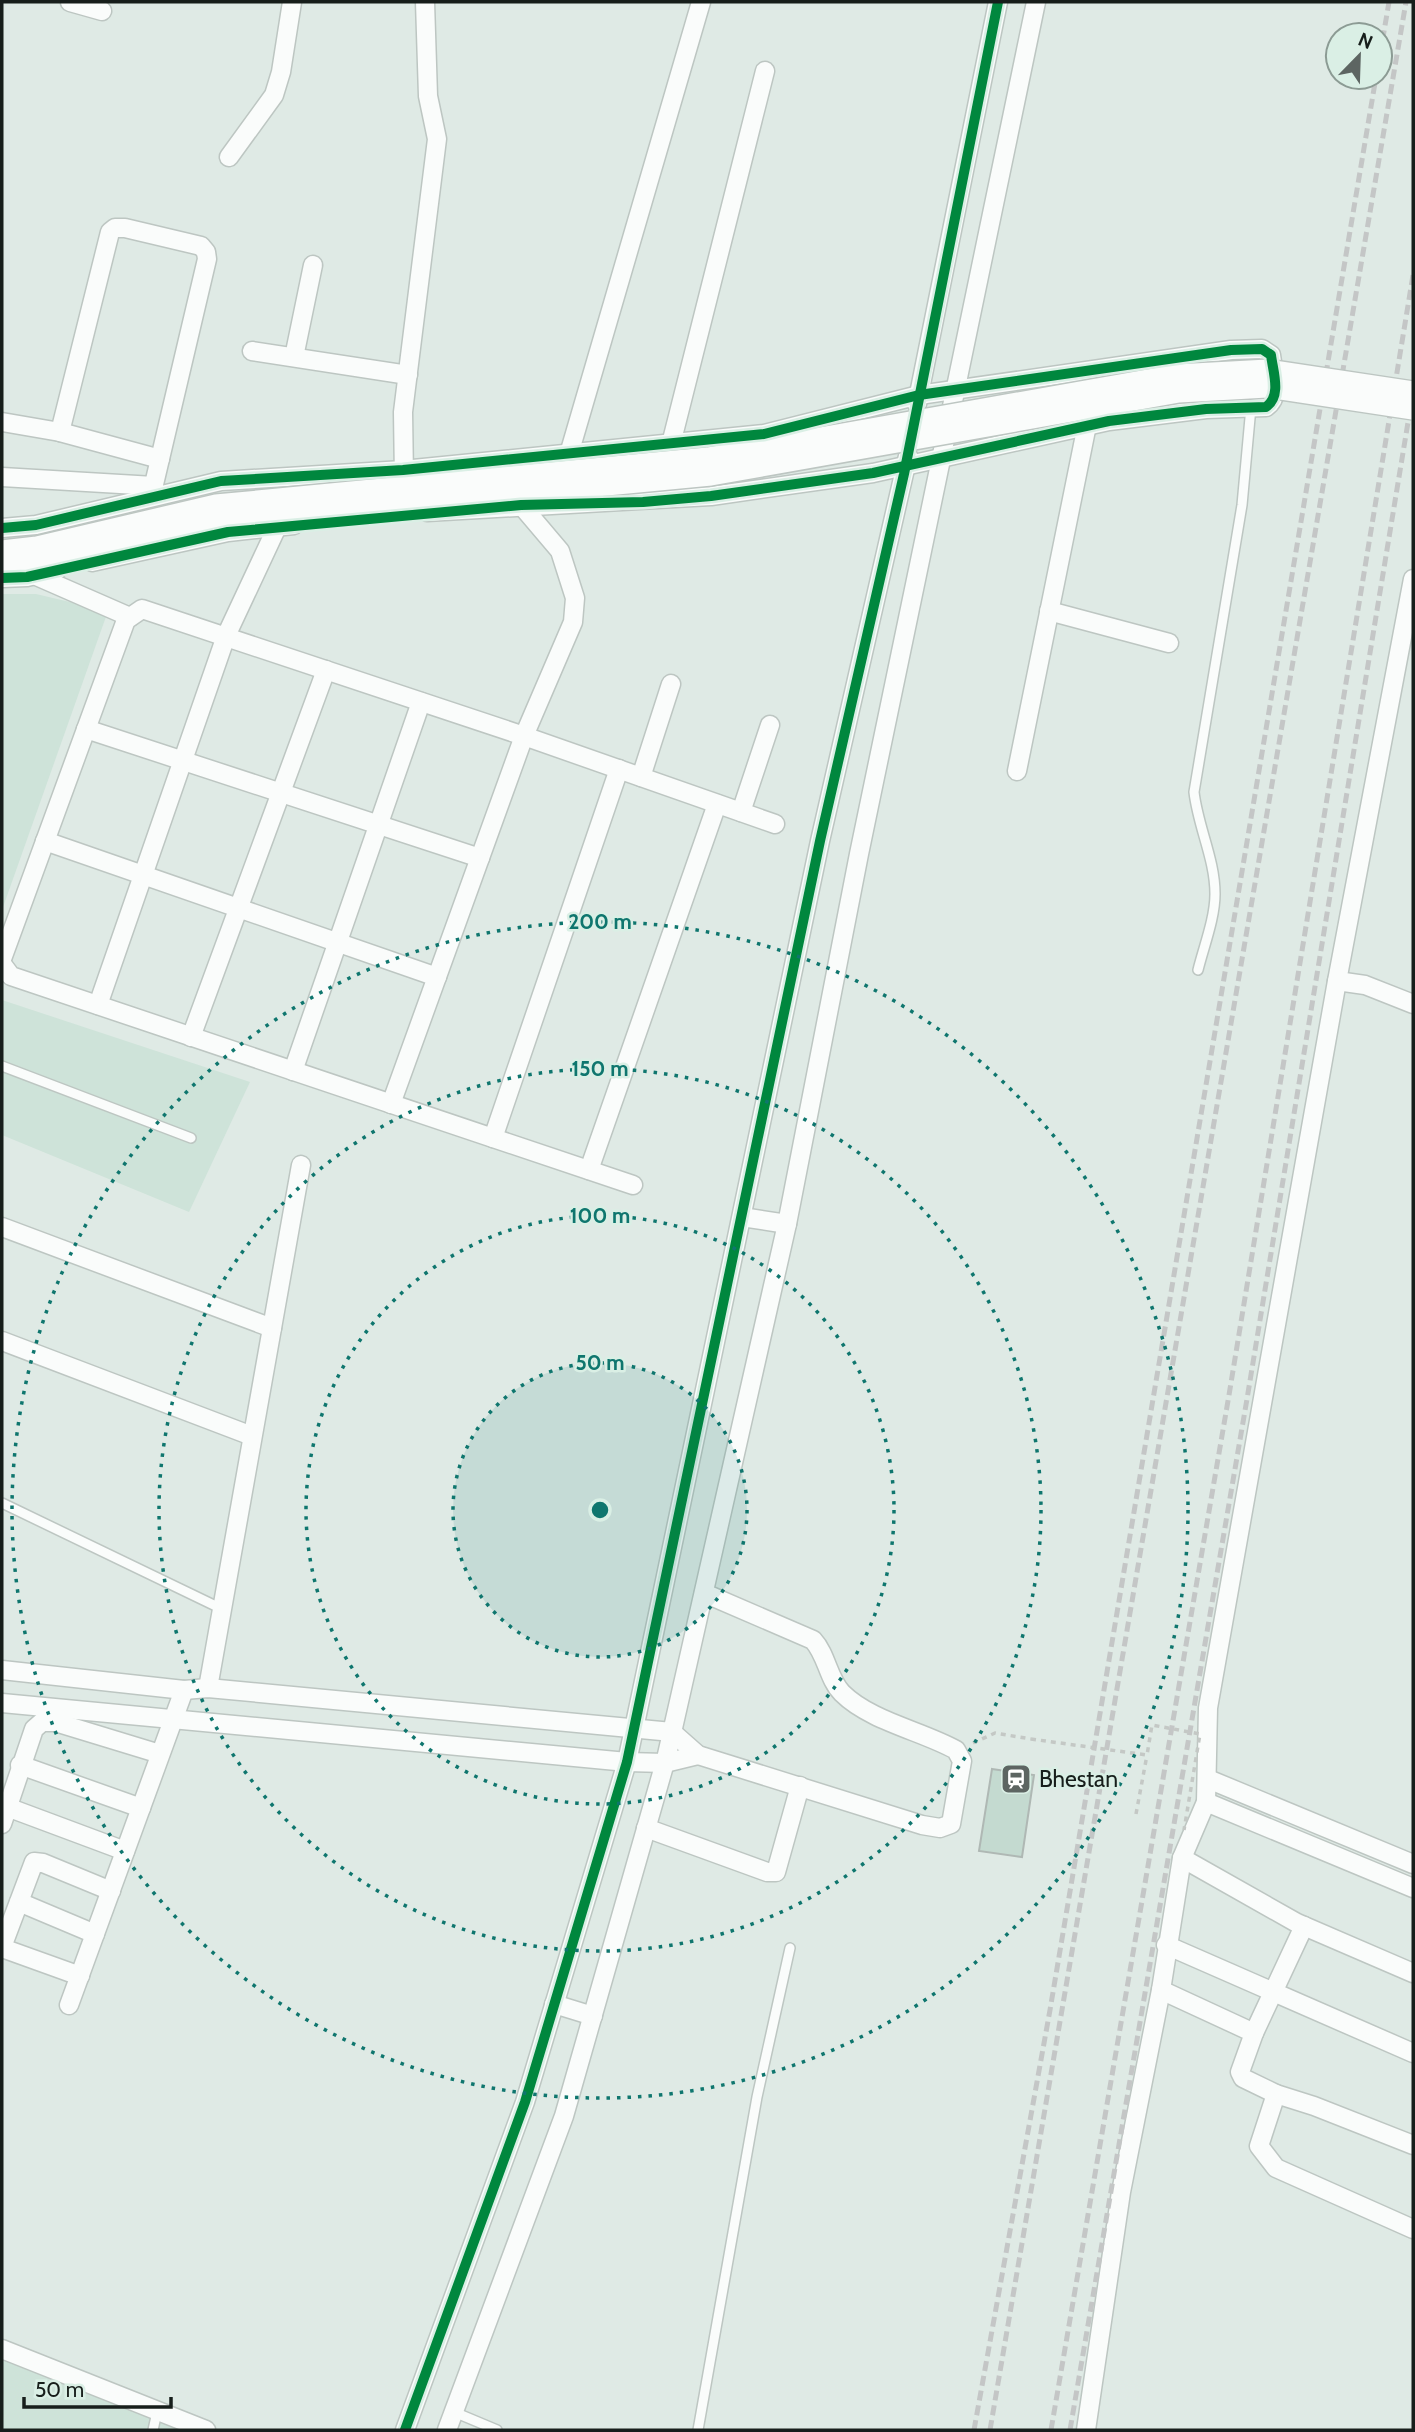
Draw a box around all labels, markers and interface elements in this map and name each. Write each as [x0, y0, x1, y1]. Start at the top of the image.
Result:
north arrow [1324, 21, 1394, 91]
text: N [1355, 28, 1376, 54]
text: 200 m [568, 909, 632, 934]
text: 150 m [572, 1056, 628, 1081]
text: 100 m [570, 1203, 630, 1228]
text: 50 m [575, 1350, 625, 1375]
centre of rings [588, 1498, 612, 1522]
station icon: Bhestan [999, 1762, 1033, 1796]
place label: Bhestan [1039, 1765, 1118, 1793]
scale bar [24, 2366, 172, 2410]
text: 50 m [35, 2377, 84, 2402]

